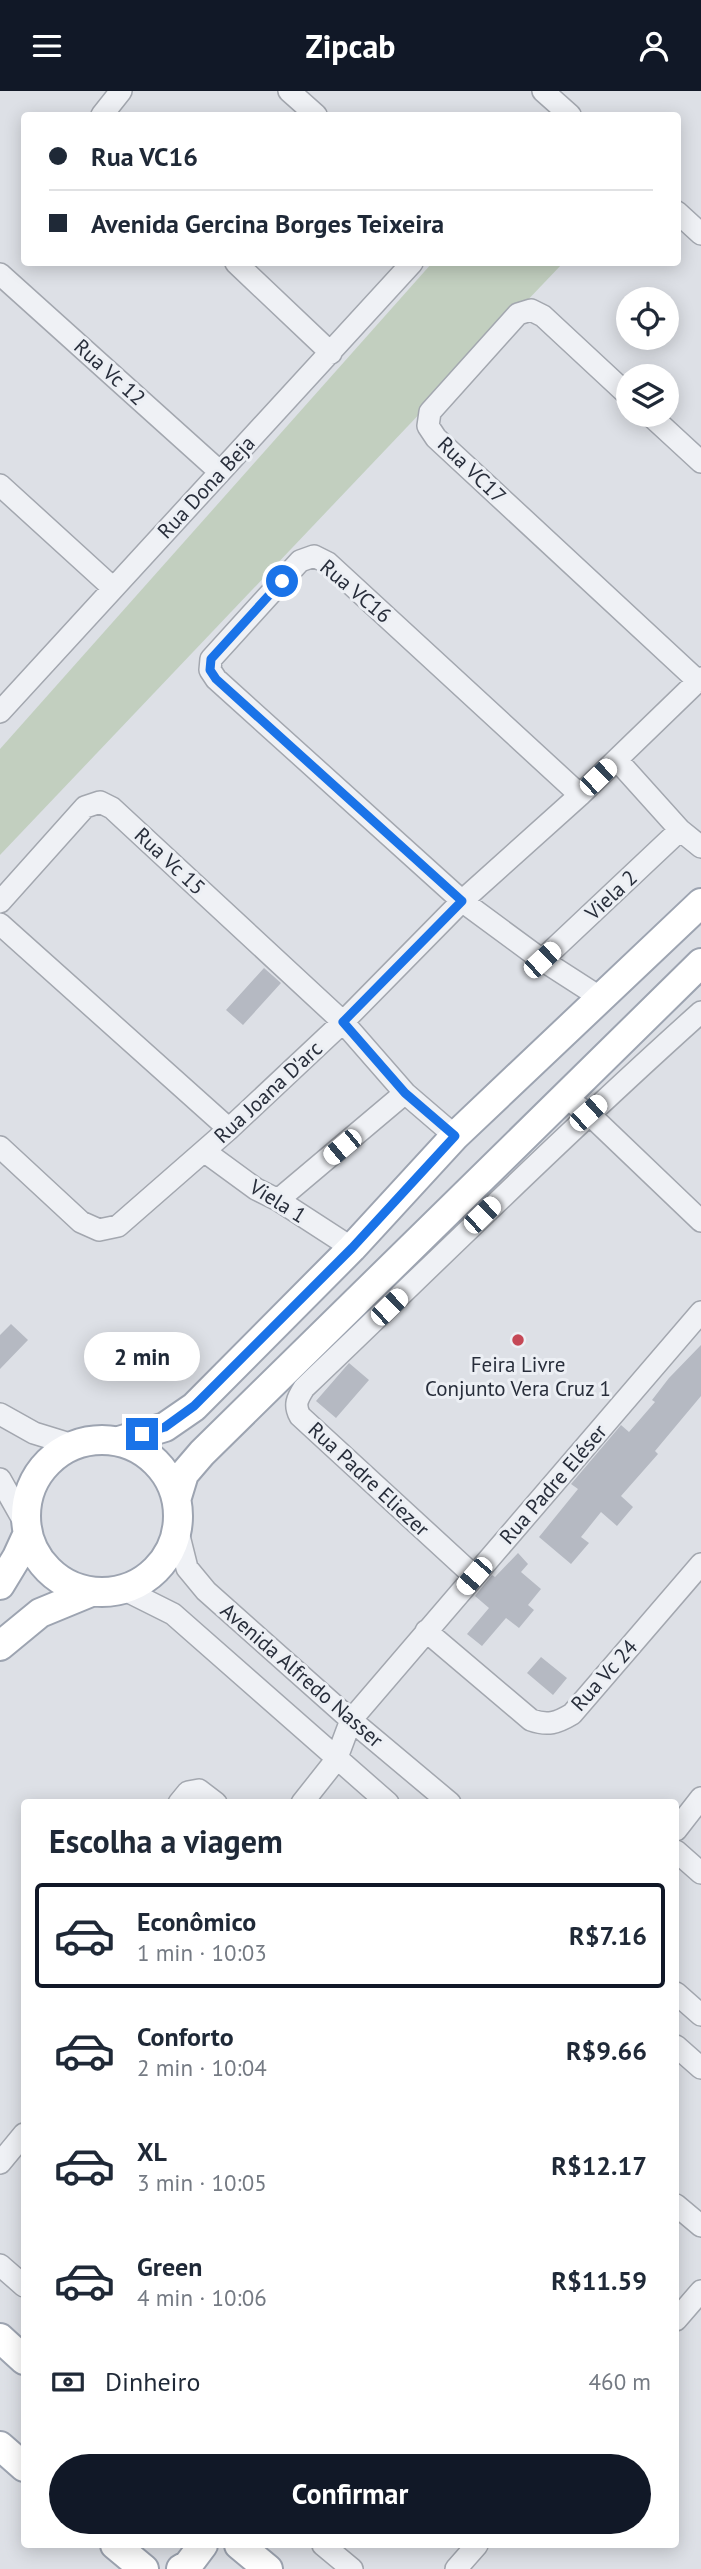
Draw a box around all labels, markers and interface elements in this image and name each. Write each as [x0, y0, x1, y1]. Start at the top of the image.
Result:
text: Zipcab [305, 25, 396, 67]
icon: menu [28, 27, 66, 65]
icon: person [635, 27, 673, 65]
text: Rua VC16 [91, 140, 198, 173]
text: Avenida Gercina Borges Teixeira [91, 207, 444, 240]
map controls [616, 287, 679, 427]
button: locate [616, 287, 679, 350]
street label: Rua Vc 12 [69, 333, 151, 411]
button: layers [616, 364, 679, 427]
street label: Rua Dona Beja [151, 430, 261, 544]
street label: Rua VC17 [432, 431, 512, 509]
street label: Rua VC16 [315, 553, 397, 629]
route start [266, 565, 298, 597]
car [576, 755, 621, 799]
street label: Rua Vc 15 [129, 821, 211, 901]
street label: Viela 2 [578, 864, 643, 927]
car [520, 938, 565, 982]
street label: Rua Joana D'arc [208, 1035, 328, 1149]
car [566, 1091, 611, 1135]
car [320, 1125, 365, 1169]
street label: Viela 1 [244, 1173, 311, 1229]
car [460, 1193, 505, 1237]
car [367, 1285, 412, 1329]
marker: Feira Livre Conjunto Vera Cruz 1 [510, 1332, 526, 1348]
callout: 2 min [84, 1333, 200, 1381]
text: 2 min [114, 1342, 170, 1371]
place label: Feira Livre Conjunto Vera Cruz 1 [425, 1351, 611, 1402]
street label: Rua Padre Eliezer [303, 1416, 435, 1542]
route end [126, 1418, 158, 1450]
street label: Rua Padre Eléser [493, 1418, 613, 1550]
car [453, 1553, 496, 1599]
street label: Avenida Alfredo Nasser [215, 1597, 389, 1753]
street label: Rua Vc 24 [565, 1634, 643, 1716]
text: Escolha a viagem [49, 1820, 283, 1862]
icon: car [53, 1904, 116, 1967]
text: Econômico [137, 1905, 256, 1938]
text: R$7.16 [569, 1919, 647, 1952]
text: 1 min · 10:03 [137, 1938, 267, 1967]
icon: car [53, 2019, 116, 2082]
text: Conforto [137, 2020, 234, 2053]
text: R$9.66 [566, 2034, 647, 2067]
text: 2 min · 10:04 [137, 2053, 267, 2082]
icon: car [53, 2134, 116, 2197]
text: XL [137, 2135, 167, 2168]
text: R$12.17 [551, 2149, 647, 2182]
text: 3 min · 10:05 [137, 2168, 267, 2197]
icon: car [53, 2249, 116, 2312]
text: Green [137, 2250, 202, 2283]
text: R$11.59 [551, 2264, 647, 2297]
text: 4 min · 10:06 [137, 2283, 267, 2312]
icon: cash [49, 2363, 87, 2401]
text: Dinheiro [105, 2365, 200, 2398]
text: 460 m [589, 2367, 651, 2396]
button: Confirmar [49, 2454, 651, 2534]

